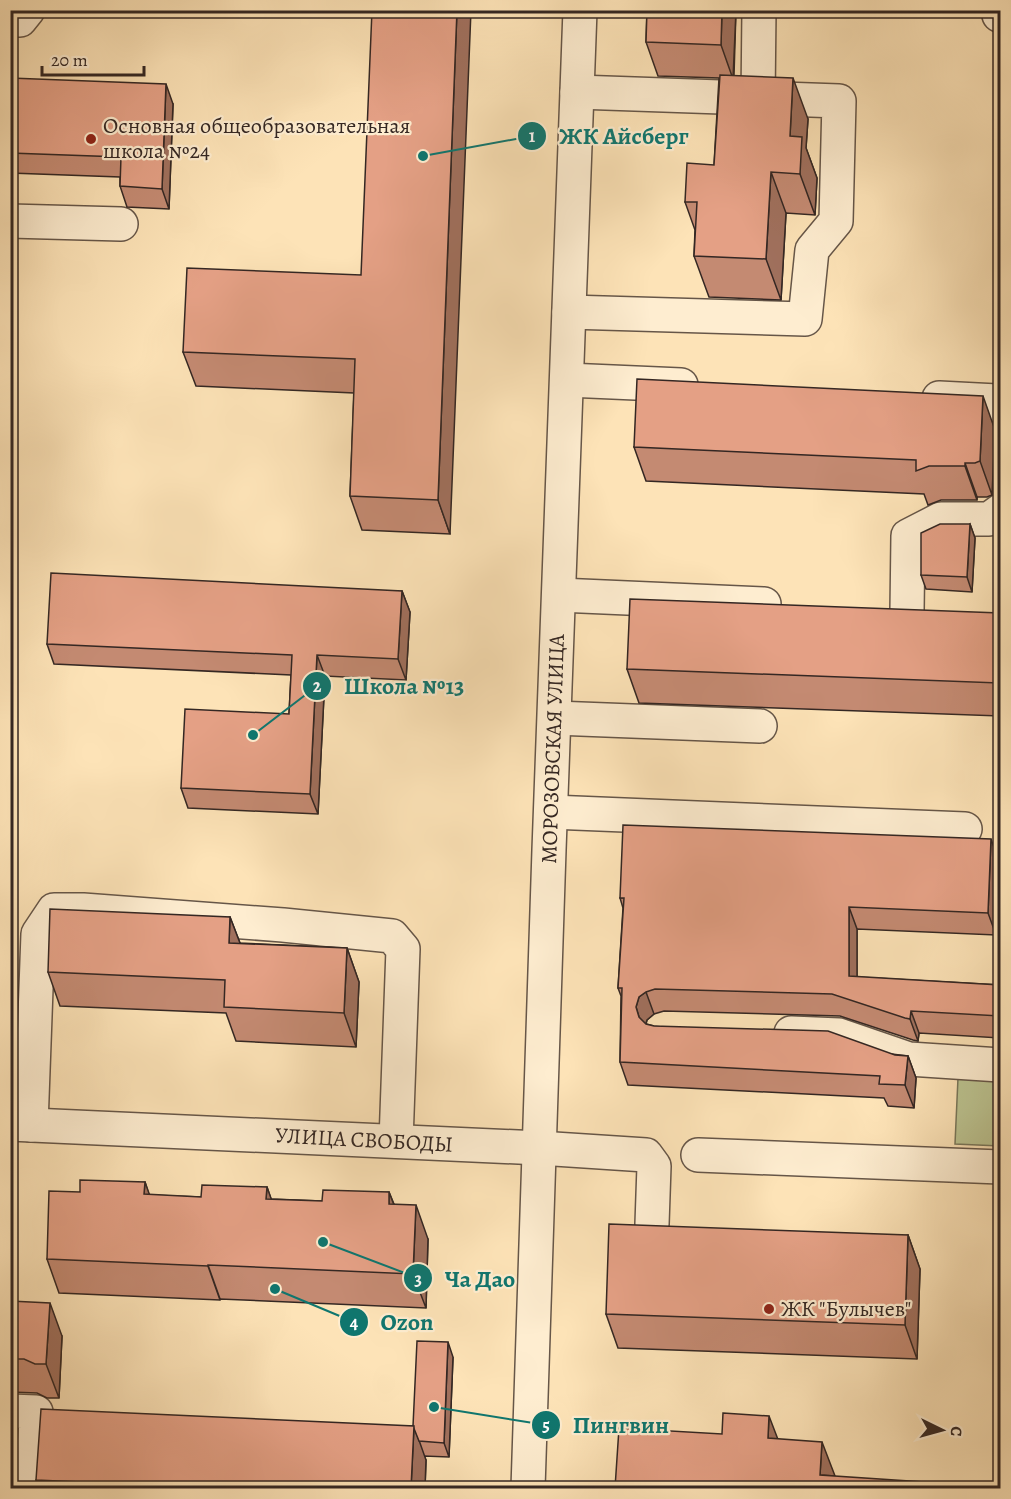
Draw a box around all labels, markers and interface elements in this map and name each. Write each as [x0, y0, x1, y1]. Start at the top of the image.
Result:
scale bar [42, 39, 144, 77]
text: 20 m [51, 48, 88, 72]
place label: Основная общеобразовательная школа №24 [103, 111, 410, 166]
callout: ЖК Айсберг [517, 115, 701, 157]
text: ЖК Айсберг [559, 120, 689, 152]
text: 1 [529, 124, 536, 148]
marker: Основная общеобразовательная школа №24 [84, 132, 98, 146]
street label: МОРОЗОВСКАЯ УЛИЦА [534, 632, 572, 864]
callout: Школа №13 [302, 665, 477, 707]
text: Школа №13 [344, 670, 464, 702]
text: 2 [313, 674, 322, 698]
street label: УЛИЦА СВОБОДЫ [274, 1120, 454, 1160]
callout: Ча Дао [403, 1257, 527, 1299]
text: Ча Дао [445, 1263, 515, 1295]
text: 3 [414, 1267, 422, 1291]
place label: ЖК "Булычев" [781, 1294, 911, 1324]
callout: Ozon [339, 1301, 446, 1343]
marker: ЖК "Булычев" [762, 1302, 776, 1316]
text: Ozon [380, 1306, 434, 1338]
text: 4 [350, 1310, 359, 1334]
north arrow [912, 1400, 972, 1460]
callout: Пингвин [531, 1404, 681, 1446]
text: Пингвин [573, 1409, 669, 1441]
text: 5 [542, 1413, 550, 1437]
text: С [945, 1425, 967, 1437]

